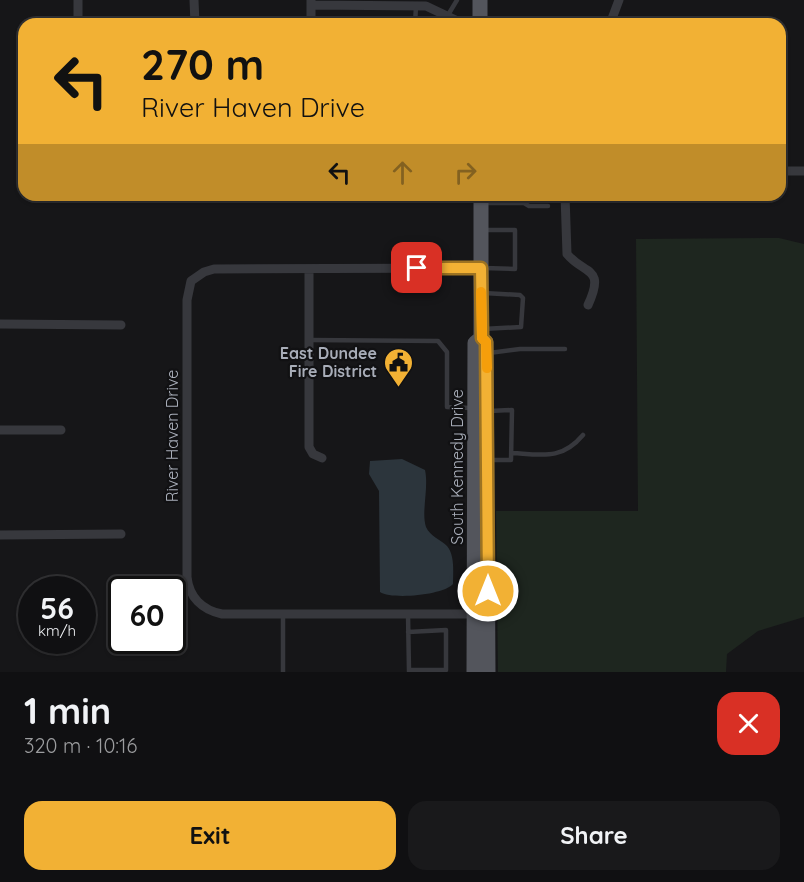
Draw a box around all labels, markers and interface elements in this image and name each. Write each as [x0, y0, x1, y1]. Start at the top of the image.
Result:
text: 270 m [141, 38, 264, 91]
icon: left [42, 42, 120, 120]
text: River Haven Drive [141, 90, 365, 124]
icon: left [323, 156, 356, 189]
icon: ahead [386, 156, 419, 189]
icon: right [449, 156, 482, 189]
pin [391, 242, 442, 293]
icon: arrive [400, 251, 433, 284]
place label: East Dundee Fire District [280, 343, 377, 381]
public building icon: East Dundee Fire District [382, 346, 414, 388]
street label: River Haven Drive [162, 370, 182, 502]
street label: South Kennedy Drive [447, 389, 467, 545]
position arrow [456, 559, 520, 623]
speed limit sign: 60 [108, 576, 186, 654]
text: 56 [40, 589, 74, 627]
text: km/h [38, 621, 76, 640]
text: 1 min [24, 688, 111, 733]
button: close [717, 692, 780, 755]
text: 320 m · 10:16 [24, 733, 137, 758]
button: Exit [24, 801, 396, 870]
button: Share [408, 801, 780, 870]

